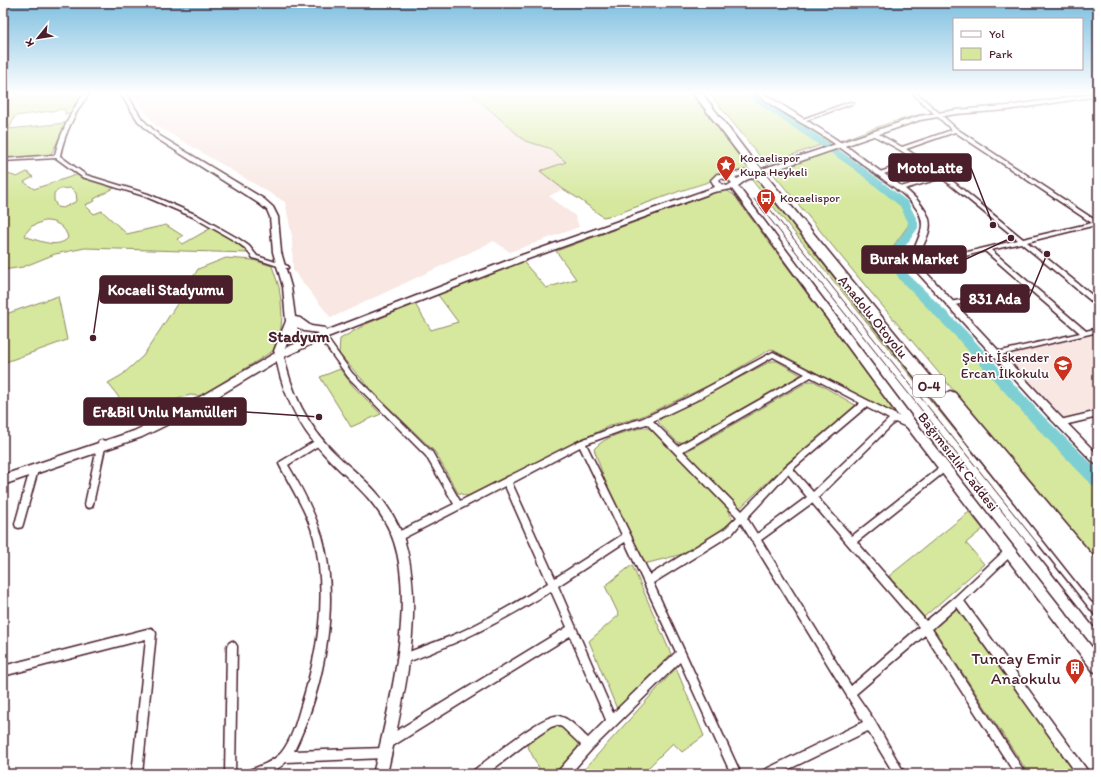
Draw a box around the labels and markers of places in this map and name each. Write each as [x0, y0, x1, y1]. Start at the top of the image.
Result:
place label: Kocaelispor Kupa Heykeli [740, 151, 807, 179]
place icon: Kocaelispor Kupa Heykeli [715, 154, 737, 182]
callout: MotoLatte [889, 154, 971, 181]
bus stop icon: Kocaelispor [755, 187, 777, 215]
place label: Kocaelispor [780, 191, 840, 205]
callout: Burak Market [862, 246, 966, 273]
callout: Kocaeli Stadyumu [100, 276, 232, 303]
callout: 831 Ada [961, 285, 1029, 312]
place label: Şehit İskender Ercan İlkokulu [961, 349, 1049, 382]
school or university icon: Şehit İskender Ercan İlkokulu [1052, 354, 1074, 382]
callout: Er&Bil Unlu Mamülleri [84, 398, 246, 425]
place label: Tuncay Emir Anaokulu [971, 648, 1062, 688]
building icon: Tuncay Emir Anaokulu [1064, 657, 1086, 685]

